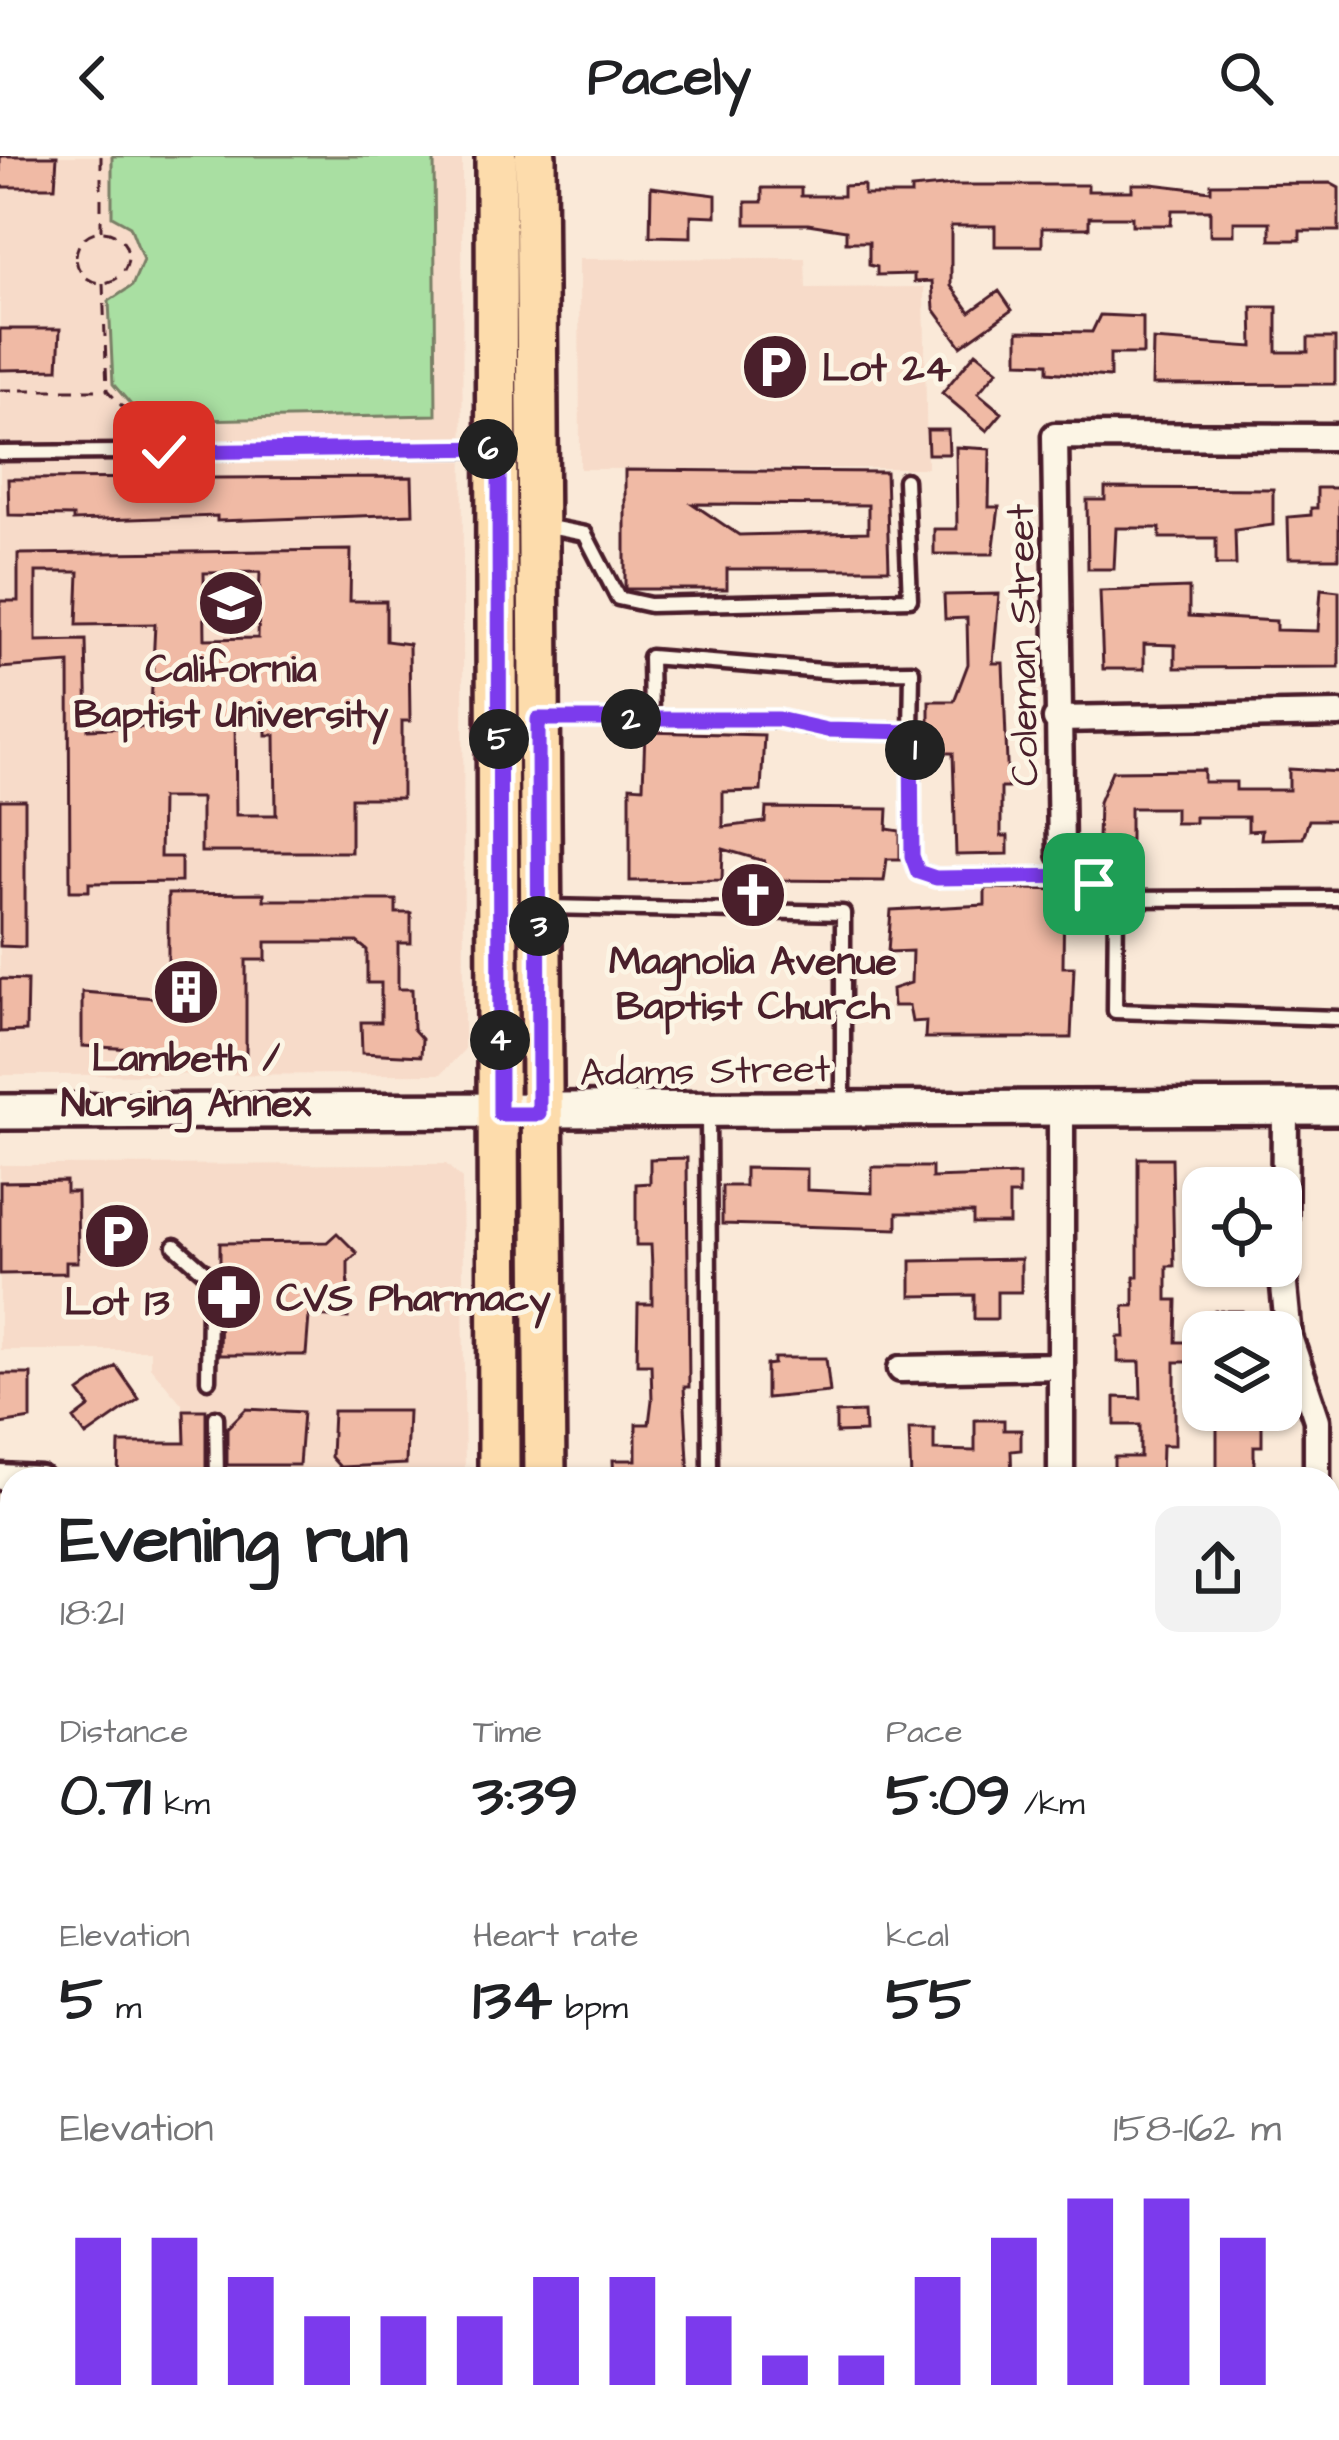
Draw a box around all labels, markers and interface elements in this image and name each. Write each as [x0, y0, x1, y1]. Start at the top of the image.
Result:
text: Pacely [588, 41, 751, 116]
icon: back [60, 45, 126, 111]
icon: search [1213, 45, 1279, 111]
parking icon: Lot 24 [740, 332, 810, 402]
place label: Lot 24 [822, 343, 952, 397]
pin [113, 401, 215, 503]
icon: check [131, 419, 197, 485]
pin: 6 [458, 419, 518, 479]
text: 6 [478, 426, 498, 472]
street label: Coleman Street [995, 503, 1053, 787]
school or university icon: California Baptist University [196, 568, 266, 638]
place label: California Baptist University [74, 644, 389, 745]
pin: 2 [601, 689, 661, 749]
text: 2 [622, 696, 640, 742]
pin: 5 [469, 709, 529, 769]
text: 5 [487, 716, 511, 762]
pin: 1 [885, 720, 945, 780]
text: 1 [913, 727, 917, 773]
pin [1043, 833, 1145, 935]
icon: arrive [1061, 851, 1127, 917]
church icon: Magnolia Avenue Baptist Church [718, 860, 788, 930]
pin: 3 [509, 896, 569, 956]
text: 3 [531, 903, 547, 949]
place label: Magnolia Avenue Baptist Church [609, 936, 897, 1035]
building icon: Lambeth / Nursing Annex [151, 957, 221, 1027]
pin: 4 [470, 1010, 530, 1070]
text: 4 [489, 1017, 511, 1063]
place label: Lambeth / Nursing Annex [61, 1033, 312, 1133]
street label: Adams Street [579, 1043, 831, 1101]
map controls [1182, 1167, 1302, 1431]
button: locate [1182, 1167, 1302, 1287]
parking icon: Lot 13 [82, 1201, 152, 1271]
pharmacy icon: CVS Pharmacy [194, 1262, 264, 1332]
place label: CVS Pharmacy [276, 1273, 551, 1329]
place label: Lot 13 [64, 1277, 170, 1331]
button: layers [1182, 1311, 1302, 1431]
text: Evening run [60, 1496, 408, 1588]
button: share [1155, 1506, 1281, 1632]
text: 18:21 [60, 1587, 124, 1641]
text: Distance [60, 1709, 188, 1755]
text: Time [473, 1709, 542, 1755]
text: Pace [886, 1709, 963, 1755]
text: 0.71 [60, 1755, 151, 1838]
text: 3:39 [473, 1755, 578, 1838]
text: 5:09 [886, 1755, 1011, 1838]
text: km [151, 1781, 210, 1827]
text: /km [1011, 1781, 1085, 1827]
text: Elevation [60, 1913, 190, 1959]
text: Heart rate [473, 1913, 639, 1959]
text: kcal [886, 1913, 949, 1959]
text: 5 [60, 1959, 102, 2042]
text: 134 [473, 1959, 552, 2042]
text: 55 [886, 1959, 971, 2042]
text: m [102, 1985, 141, 2031]
text: bpm [552, 1985, 628, 2031]
text: Elevation [60, 2103, 214, 2157]
text: 158–162 m [1113, 2103, 1281, 2157]

